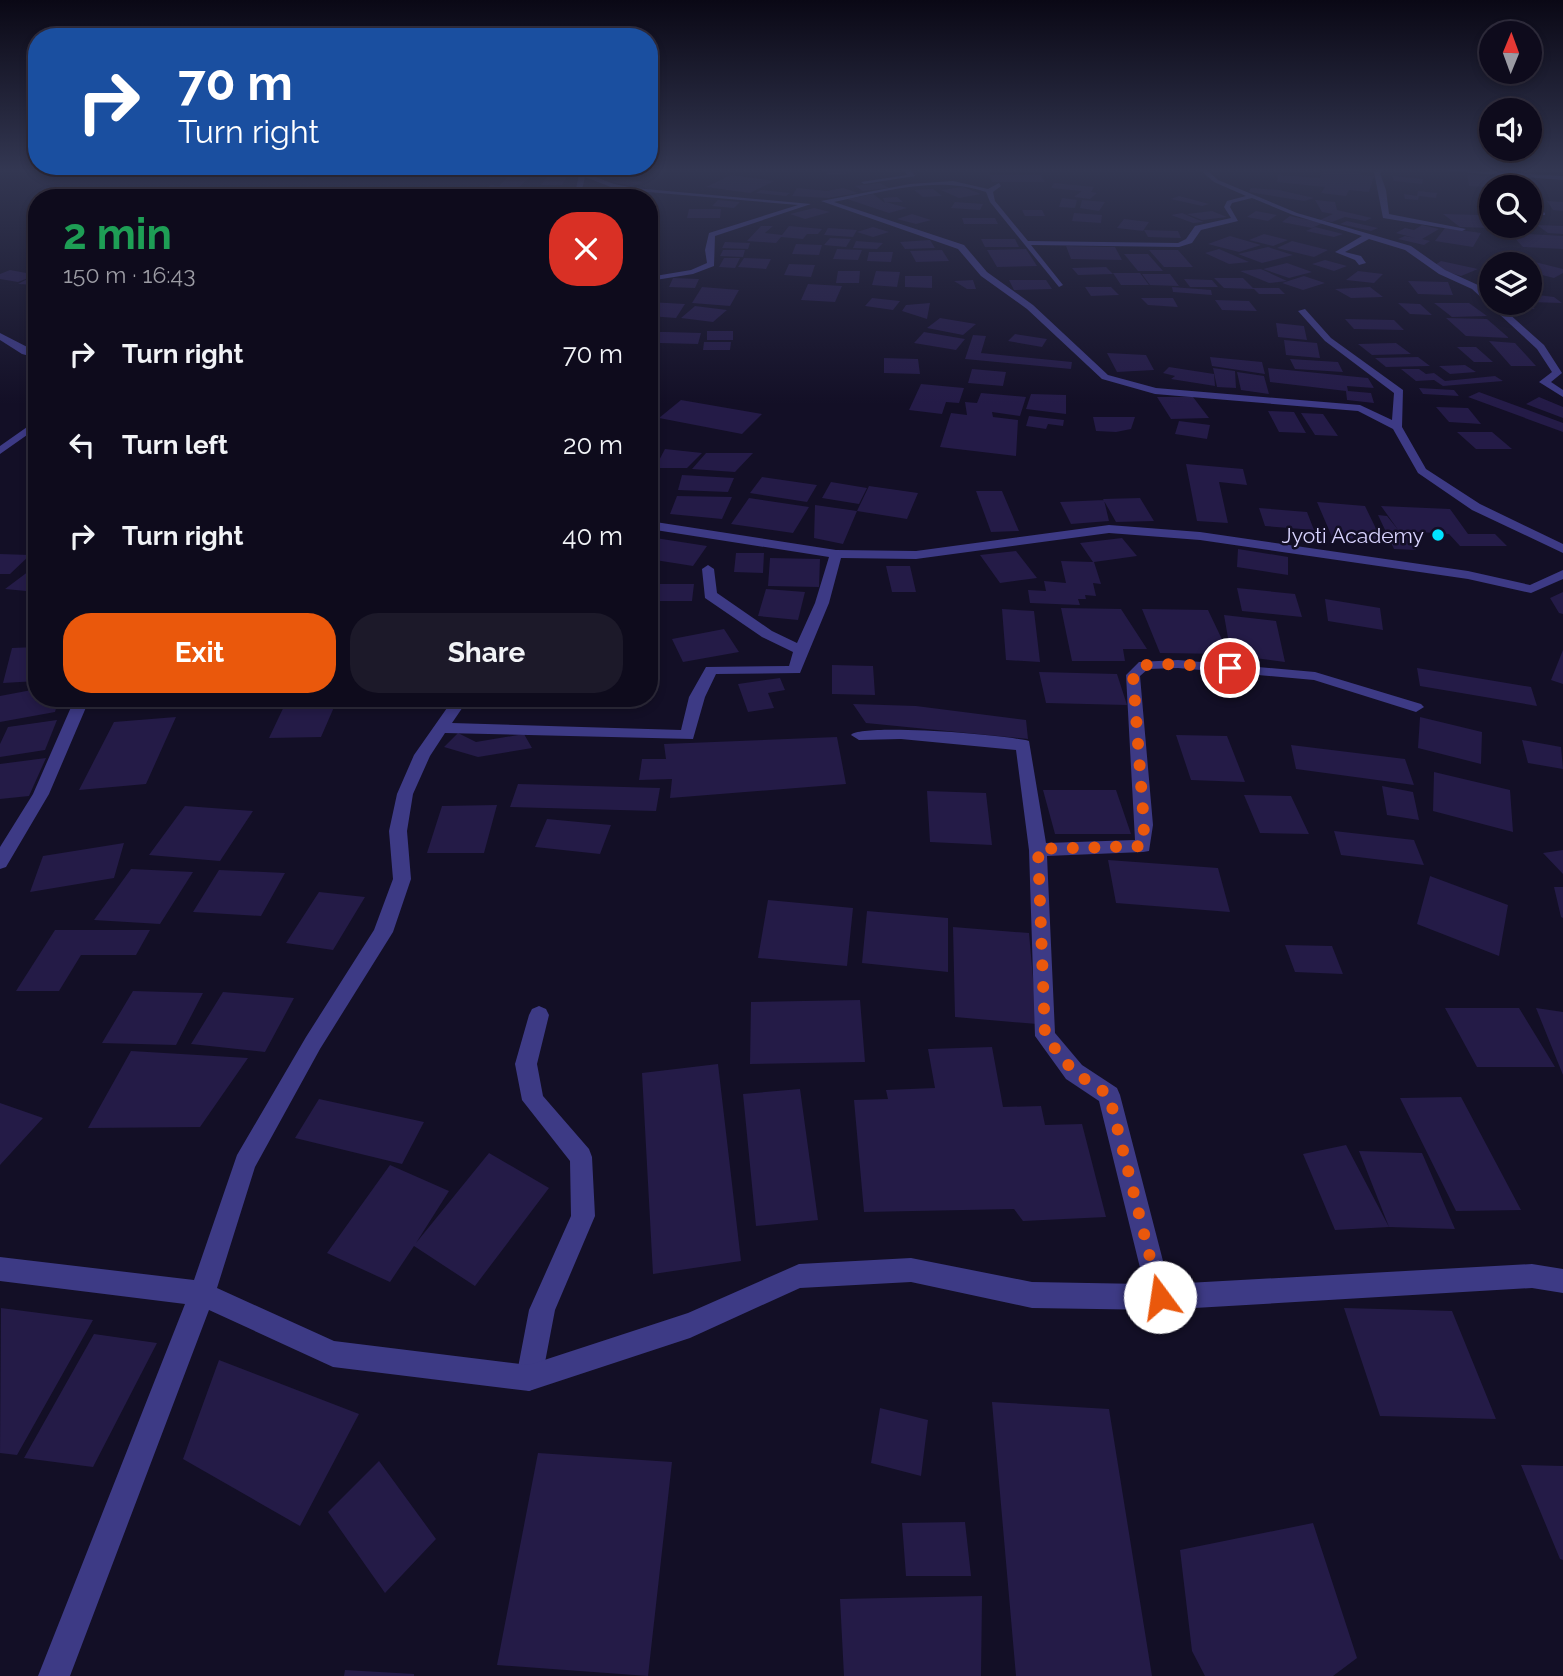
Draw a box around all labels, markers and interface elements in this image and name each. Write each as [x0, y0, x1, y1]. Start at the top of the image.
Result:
north arrow [1479, 21, 1542, 84]
map controls [1479, 21, 1542, 315]
text: 70 m [178, 54, 293, 111]
icon: right [63, 56, 154, 147]
button: sound [1479, 98, 1542, 161]
text: Turn right [178, 113, 319, 150]
button: search [1479, 175, 1542, 238]
text: 2 min [63, 210, 172, 259]
button: close [549, 212, 623, 286]
button: layers [1479, 252, 1542, 315]
text: 150 m · 16:43 [63, 261, 195, 288]
icon: right [63, 335, 101, 373]
text: Turn right [122, 339, 243, 369]
text: 70 m [563, 339, 623, 369]
icon: left [63, 426, 101, 464]
text: Turn left [122, 430, 228, 460]
text: 20 m [563, 430, 623, 460]
icon: right [63, 517, 101, 555]
text: Turn right [122, 521, 243, 551]
text: 40 m [562, 521, 623, 551]
place label: Jyoti Academy [1282, 523, 1424, 548]
marker: Jyoti Academy [1430, 527, 1446, 543]
button: Exit [63, 613, 336, 693]
button: Share [350, 613, 623, 693]
pin [1200, 638, 1260, 698]
icon: arrive [1211, 649, 1249, 687]
position arrow [1123, 1260, 1197, 1334]

